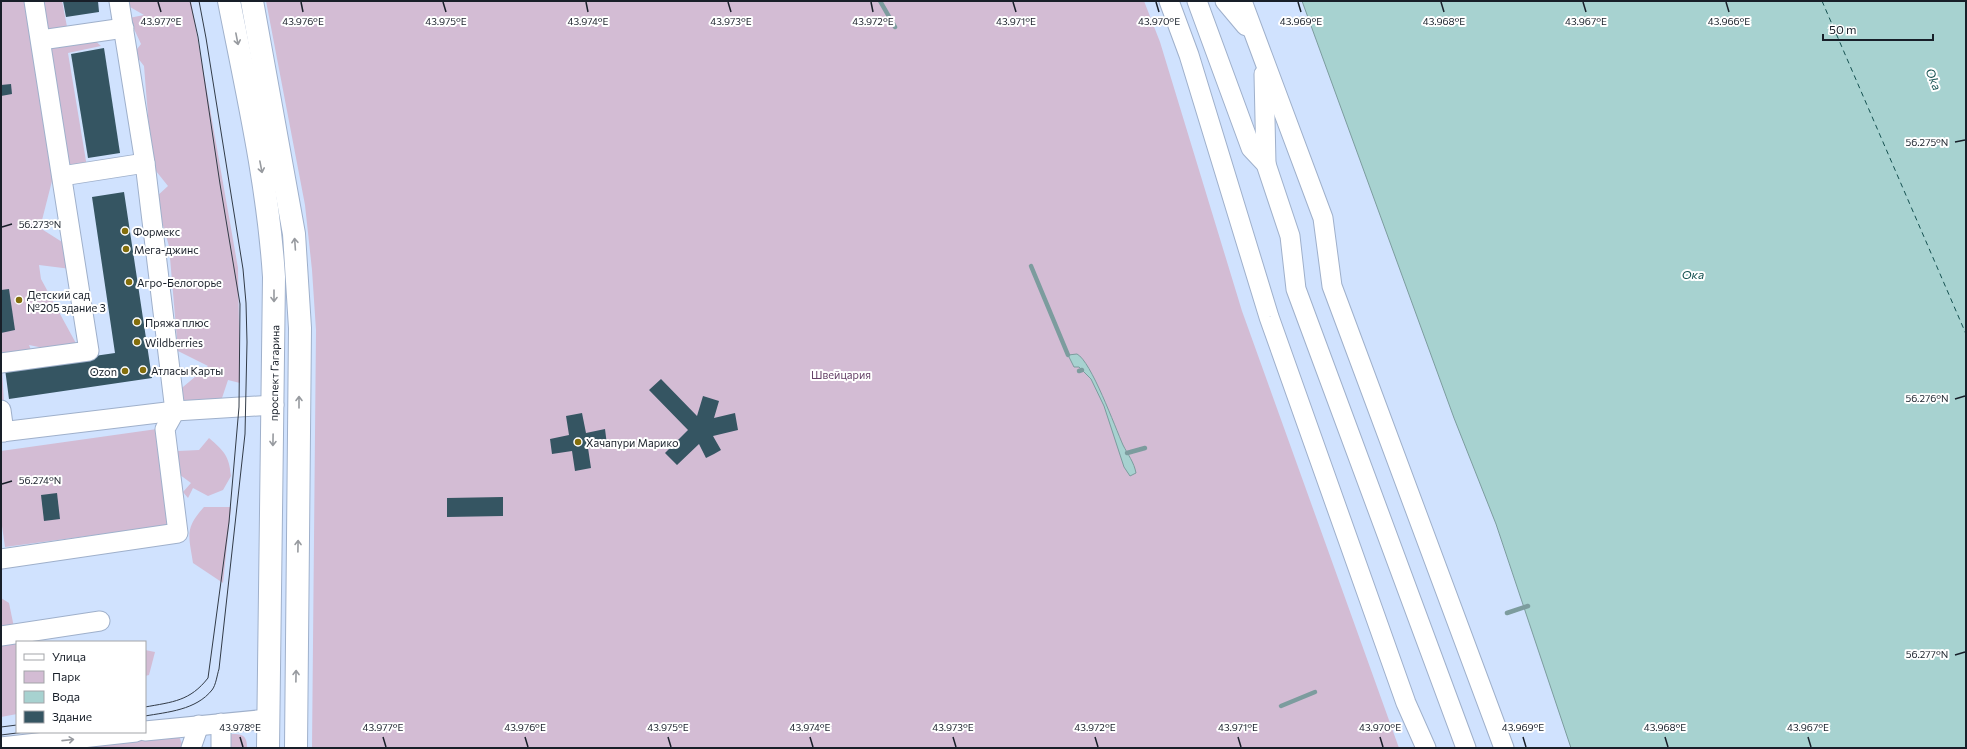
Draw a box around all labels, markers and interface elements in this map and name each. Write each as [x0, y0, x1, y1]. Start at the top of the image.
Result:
text: 43.977°E [140, 15, 182, 27]
text: 43.976°E [282, 15, 324, 27]
text: 43.975°E [425, 15, 467, 27]
text: 43.974°E [567, 15, 609, 27]
text: 43.973°E [710, 15, 752, 27]
text: 43.972°E [852, 15, 894, 27]
text: 43.971°E [996, 15, 1036, 27]
text: 43.970°E [1138, 15, 1180, 27]
text: 43.969°E [1280, 15, 1322, 27]
text: 43.968°E [1423, 15, 1465, 27]
text: 43.967°E [1565, 15, 1607, 27]
text: 43.966°E [1708, 15, 1750, 27]
scale bar [1823, 16, 1933, 42]
text: 50 m [1829, 22, 1857, 36]
one-way arrow [233, 32, 241, 45]
water label: Oka [1923, 66, 1945, 92]
text: 56.275°N [1906, 136, 1948, 148]
one-way arrow [257, 160, 265, 173]
text: 56.273°N [19, 218, 61, 230]
place label: Формекс [133, 225, 180, 238]
marker: Формекс [120, 226, 130, 236]
one-way arrow [292, 238, 299, 251]
place label: Мега-джинс [134, 243, 199, 256]
marker: Мега-джинс [121, 244, 131, 254]
water label: Ока [1682, 267, 1704, 281]
place label: Агро-Белогорье [137, 276, 222, 289]
marker: Агро-Белогорье [124, 277, 134, 287]
place label: Детский сад №205 здание 3 [27, 288, 106, 314]
one-way arrow [270, 289, 278, 302]
marker: Детский сад №205 здание 3 [14, 295, 24, 305]
place label: Пряжа плюс [145, 316, 209, 329]
marker: Пряжа плюс [132, 317, 142, 327]
street label: проспект Гагарина [267, 325, 281, 421]
place label: Wildberries [145, 336, 203, 349]
marker: Wildberries [132, 337, 142, 347]
place label: Атласы Карты [151, 364, 223, 377]
place label: Ozon [90, 365, 117, 378]
marker: Атласы Карты [138, 365, 148, 375]
marker: Ozon [120, 366, 130, 376]
park label: Швейцария [811, 368, 871, 381]
text: 56.276°N [1905, 392, 1949, 404]
one-way arrow [295, 396, 303, 409]
one-way arrow [269, 433, 277, 446]
place label: Хачапури Марико [586, 436, 679, 449]
marker: Хачапури Марико [573, 437, 583, 447]
text: 56.274°N [19, 474, 61, 486]
one-way arrow [294, 540, 302, 553]
legend [16, 641, 146, 733]
text: 56.277°N [1906, 648, 1948, 660]
text: Улица [52, 649, 86, 663]
text: Парк [52, 669, 81, 683]
one-way arrow [293, 670, 300, 683]
text: Вода [52, 689, 80, 703]
text: Здание [52, 709, 92, 723]
text: 43.978°E [219, 721, 261, 733]
text: 43.977°E [362, 721, 404, 733]
text: 43.976°E [504, 721, 546, 733]
text: 43.975°E [647, 721, 689, 733]
text: 43.974°E [789, 721, 831, 733]
text: 43.973°E [932, 721, 974, 733]
text: 43.972°E [1074, 721, 1116, 733]
text: 43.971°E [1218, 721, 1258, 733]
text: 43.970°E [1359, 721, 1401, 733]
text: 43.969°E [1502, 721, 1544, 733]
text: 43.968°E [1644, 721, 1686, 733]
text: 43.967°E [1787, 721, 1829, 733]
one-way arrow [61, 736, 74, 744]

